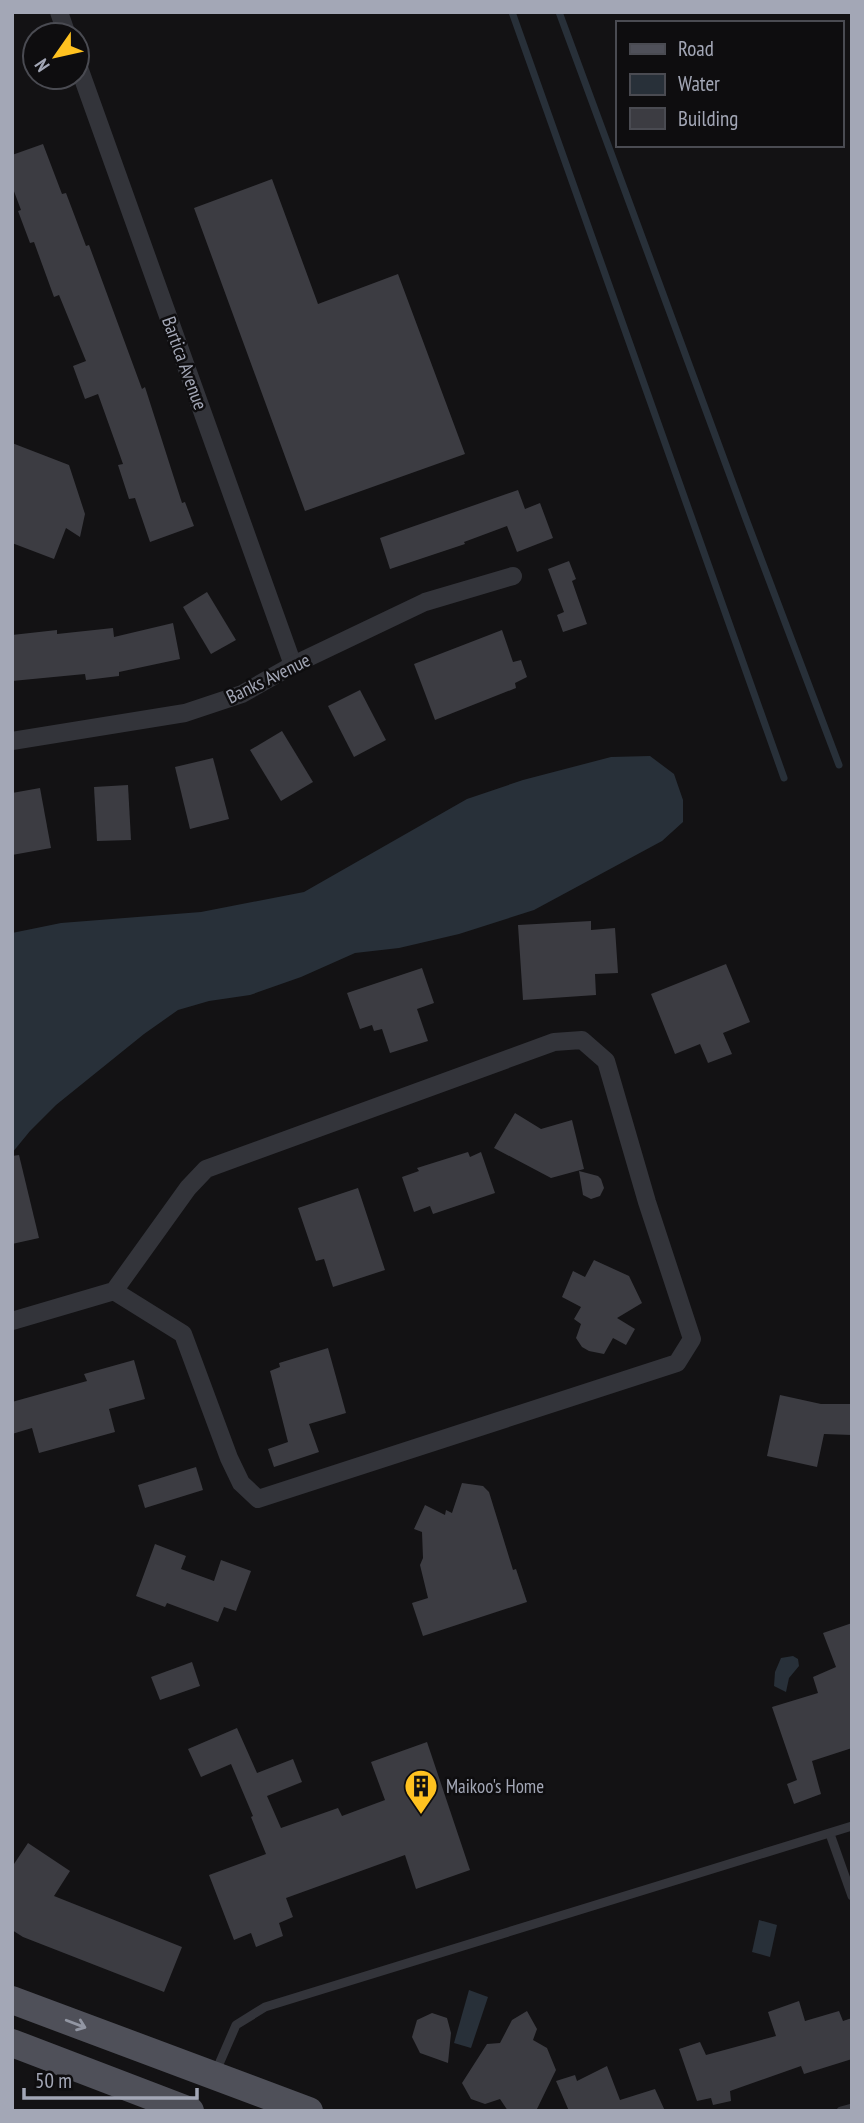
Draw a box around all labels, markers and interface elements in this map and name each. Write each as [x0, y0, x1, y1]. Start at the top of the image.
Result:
north arrow [21, 21, 91, 91]
legend [616, 21, 843, 147]
text: Road [678, 35, 714, 62]
text: N [29, 55, 55, 76]
text: Water [678, 70, 720, 97]
text: Building [678, 105, 738, 132]
street label: Bartica Avenue [157, 313, 213, 413]
street label: Banks Avenue [222, 647, 314, 709]
building icon: Maikoo's Home [402, 1767, 440, 1816]
place label: Maikoo's Home [446, 1774, 544, 1798]
one-way arrow [65, 2019, 87, 2032]
scale bar [24, 2056, 198, 2100]
text: 50 m [35, 2067, 72, 2094]

